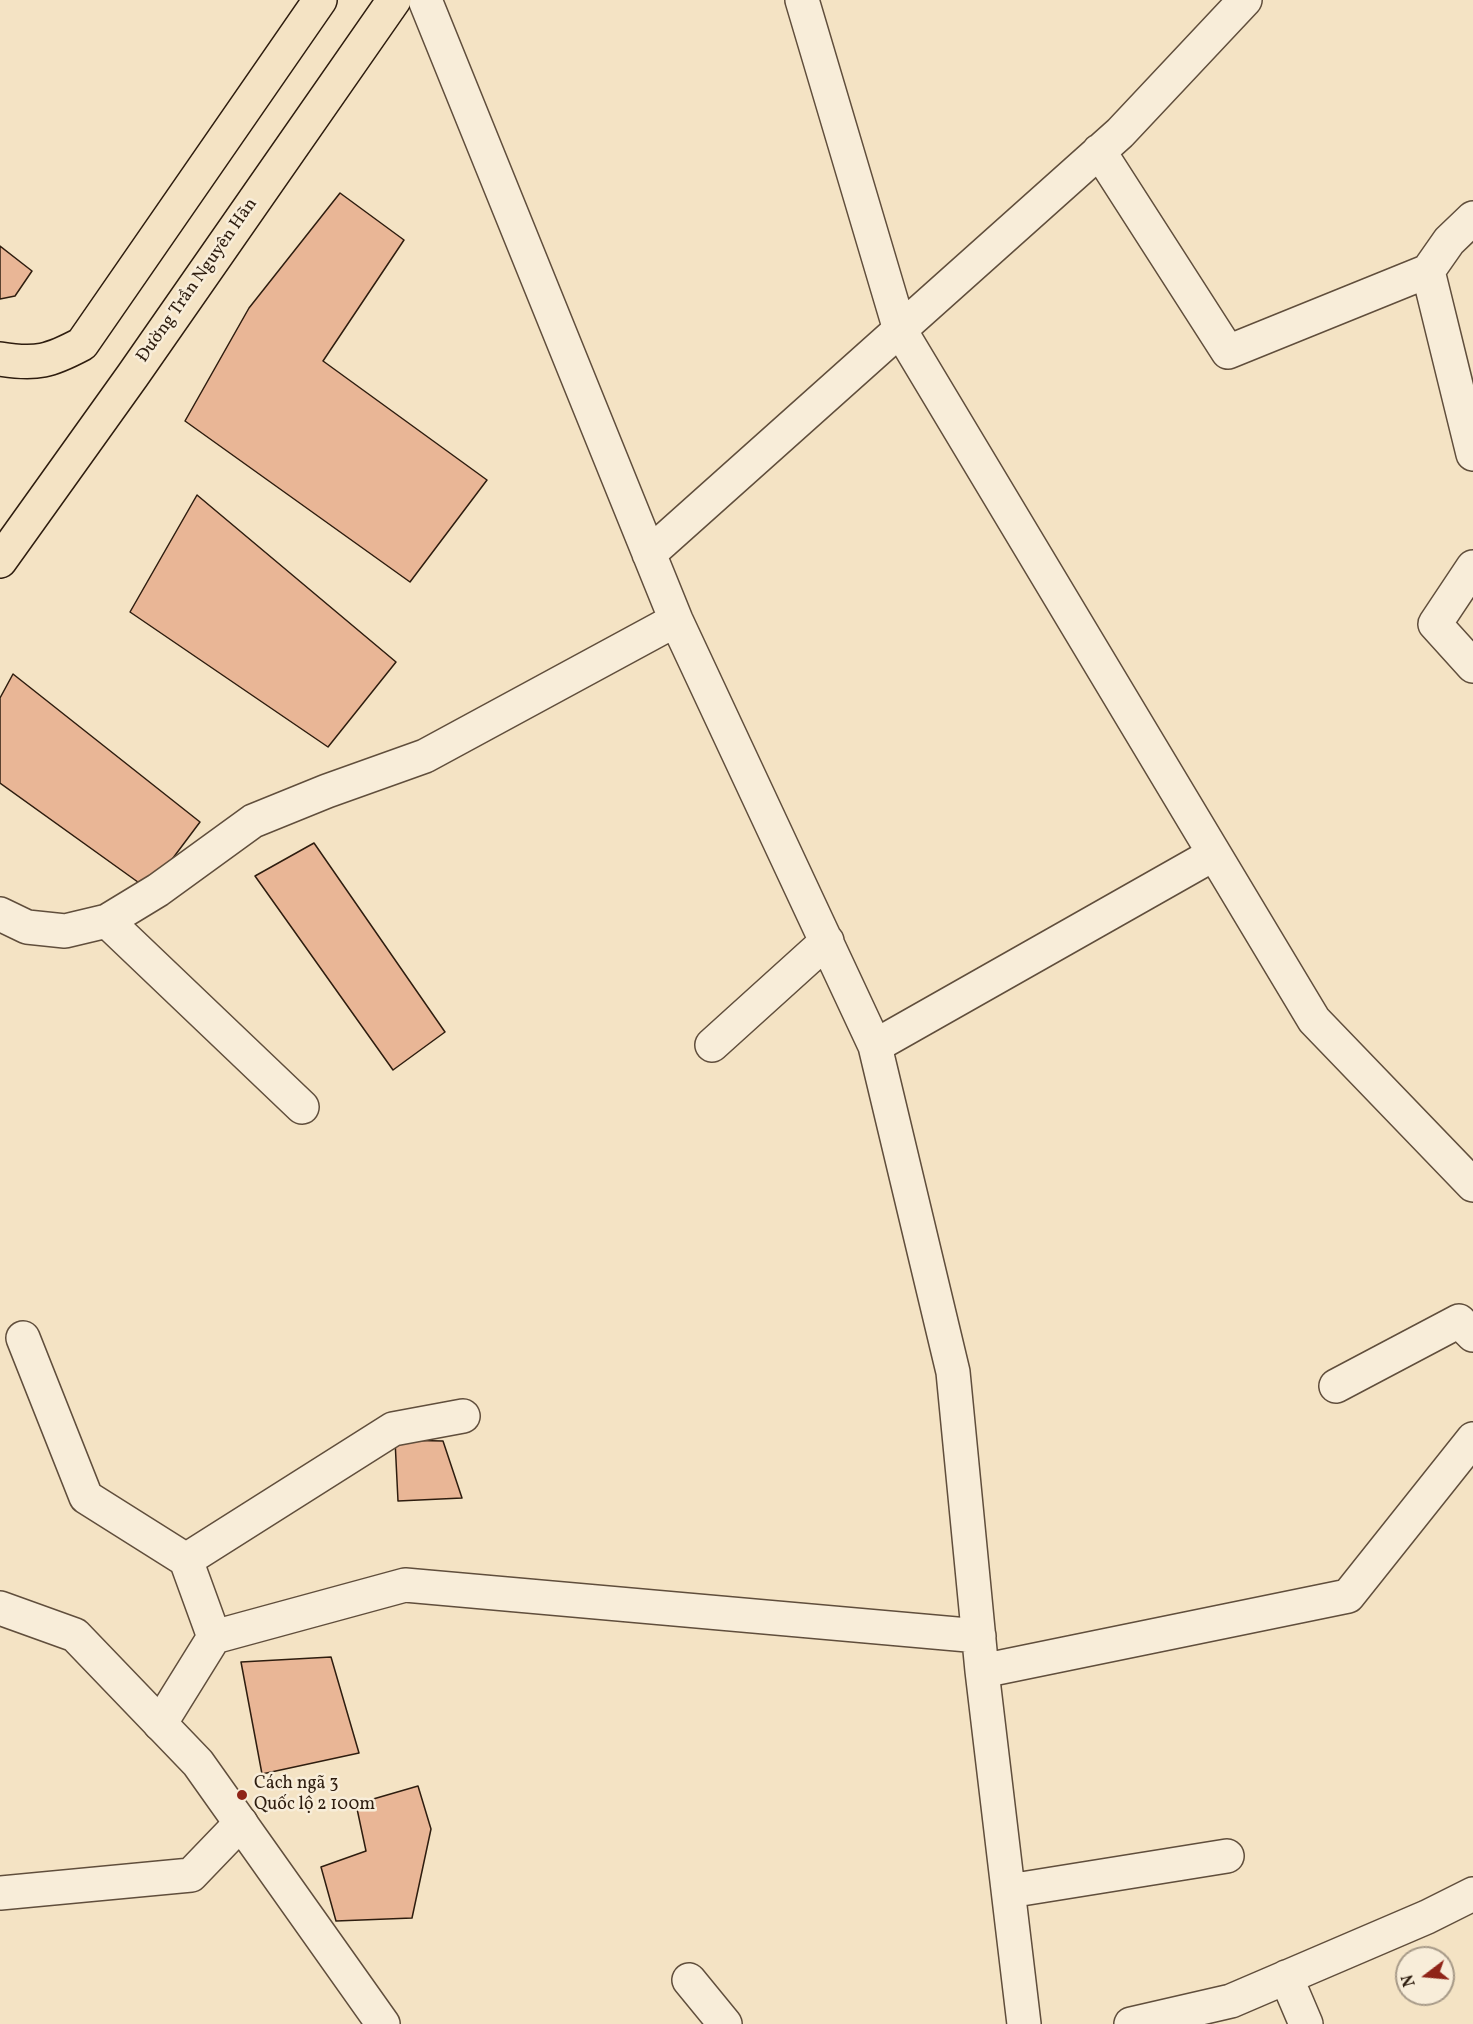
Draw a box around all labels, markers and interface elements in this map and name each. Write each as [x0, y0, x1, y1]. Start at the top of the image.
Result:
street label: Đường Trần Nguyên Hãn [133, 195, 263, 367]
place label: Cách ngã 3 Quốc lộ 2 100m [254, 1774, 375, 1816]
marker: Cách ngã 3 Quốc lộ 2 100m [235, 1788, 249, 1802]
north arrow [1395, 1946, 1455, 2006]
text: N [1397, 1972, 1422, 1989]

